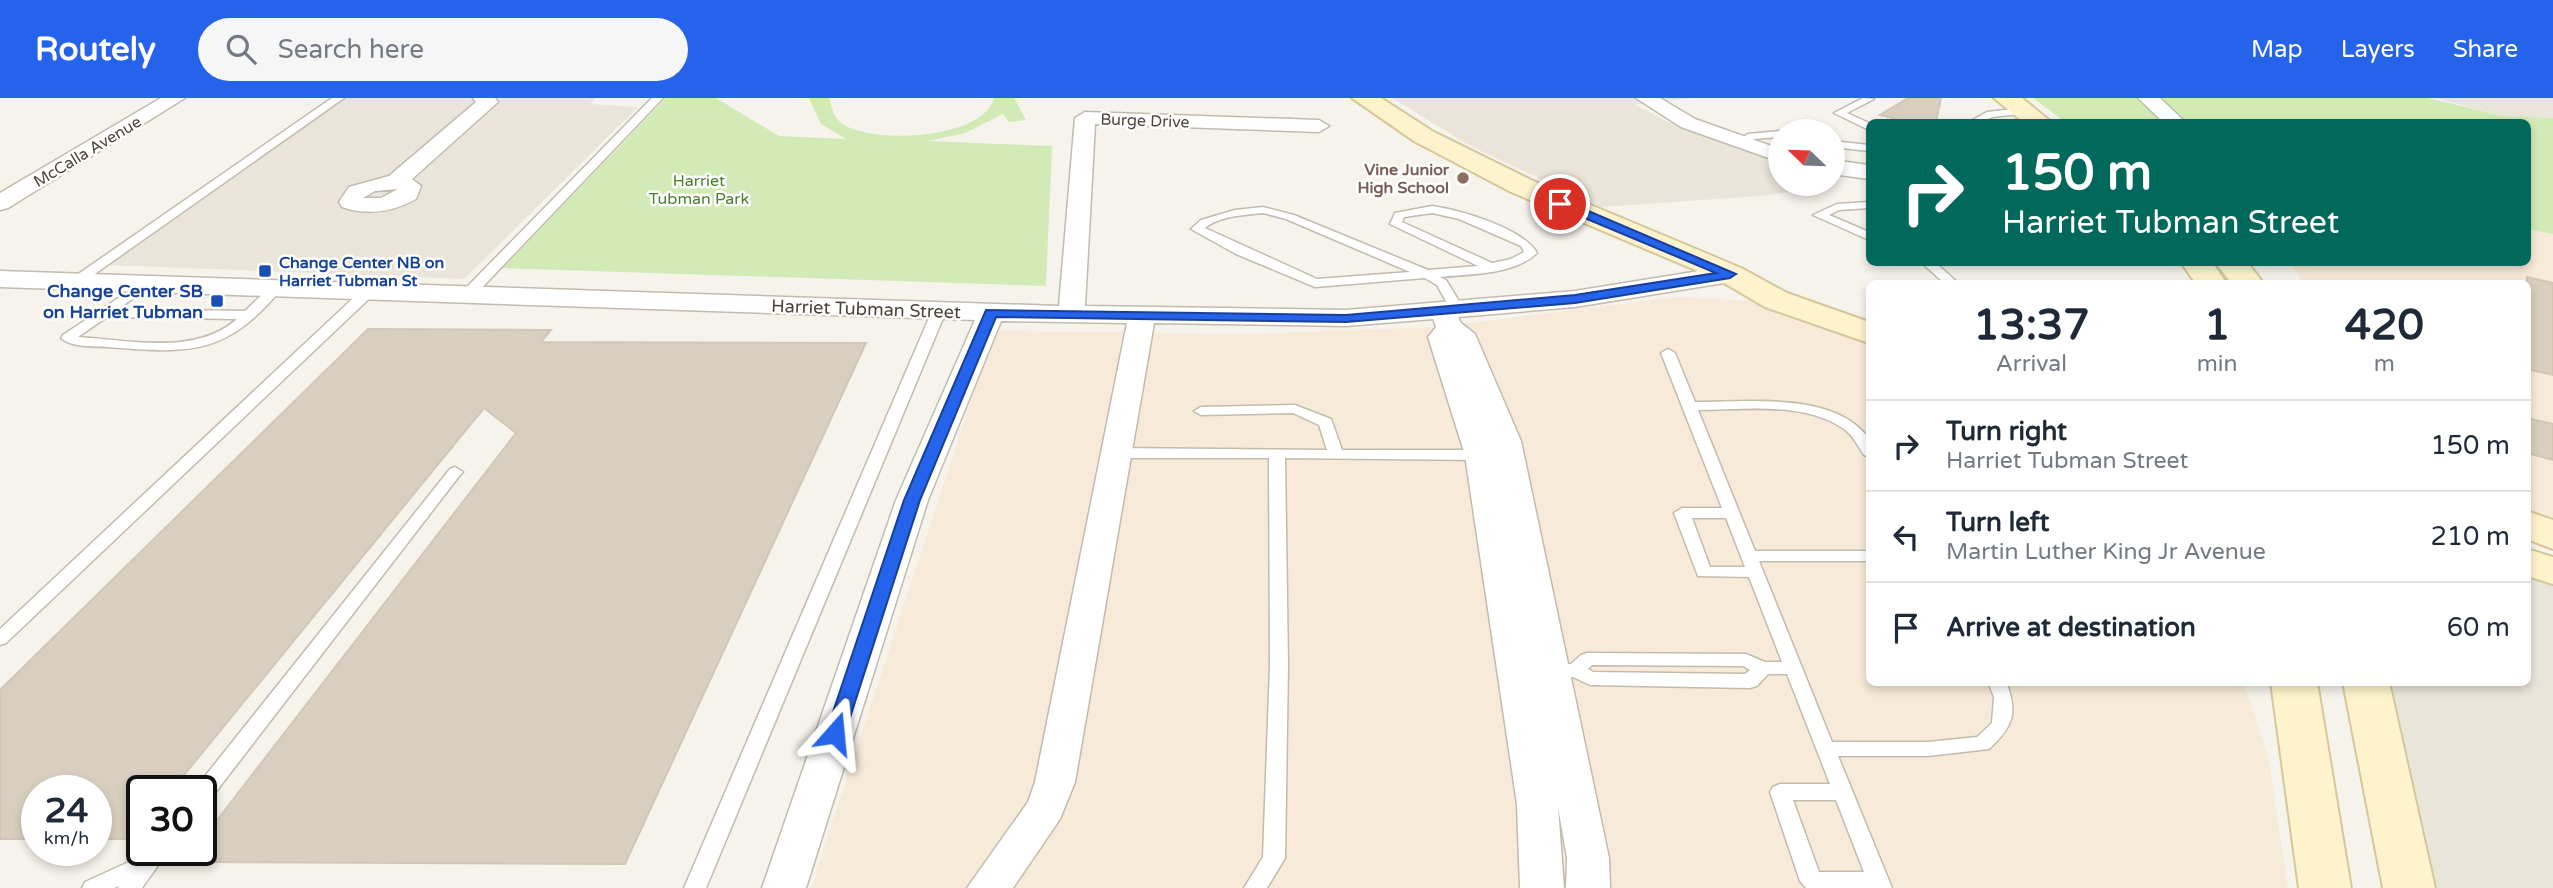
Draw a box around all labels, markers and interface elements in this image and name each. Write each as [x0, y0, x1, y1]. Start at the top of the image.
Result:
search box [198, 18, 688, 81]
text: Routely [35, 30, 156, 69]
icon: search [222, 30, 260, 68]
text: Search here [278, 34, 424, 65]
text: Map [2251, 35, 2303, 64]
text: Layers [2341, 35, 2415, 64]
text: Share [2453, 35, 2518, 64]
street label: Burge Drive [1100, 109, 1190, 133]
street label: McCalla Avenue [30, 112, 145, 192]
north arrow [1768, 119, 1844, 196]
map controls [1768, 119, 1845, 196]
text: 150 m [2002, 144, 2152, 203]
icon: right [1887, 147, 1978, 238]
place label: Vine Junior High School [1358, 160, 1450, 198]
marker: Vine Junior High School [1455, 170, 1471, 186]
park label: Harriet Tubman Park [649, 171, 749, 209]
pin [1530, 174, 1590, 234]
icon: arrive [1541, 185, 1579, 223]
text: Harriet Tubman Street [2002, 204, 2339, 242]
place label: Change Center NB on Harriet Tubman St [279, 253, 444, 291]
marker: Change Center NB on Harriet Tubman St [257, 263, 273, 279]
place label: Change Center SB on Harriet Tubman [43, 280, 203, 323]
marker: Change Center SB on Harriet Tubman [209, 293, 225, 309]
street label: Harriet Tubman Street [771, 295, 961, 323]
text: 13:37 [1973, 300, 2090, 351]
text: 1 [2204, 300, 2230, 351]
text: 420 [2345, 300, 2424, 351]
text: Arrival [1996, 350, 2067, 378]
text: min [2197, 350, 2238, 378]
text: m [2374, 350, 2395, 378]
text: Turn right [1946, 416, 2067, 447]
icon: right [1887, 427, 1925, 465]
text: 150 m [2430, 430, 2510, 461]
text: Harriet Tubman Street [1946, 447, 2188, 475]
text: Turn left [1946, 507, 2049, 538]
icon: left [1887, 518, 1925, 556]
text: 210 m [2430, 521, 2510, 552]
text: Martin Luther King Jr Avenue [1946, 538, 2266, 566]
icon: arrive [1887, 609, 1925, 647]
text: Arrive at destination [1946, 612, 2196, 643]
text: 60 m [2447, 612, 2510, 643]
position arrow [798, 696, 872, 770]
speed limit sign: 30 [126, 775, 217, 866]
text: 24 [45, 790, 88, 832]
text: km/h [44, 827, 89, 849]

